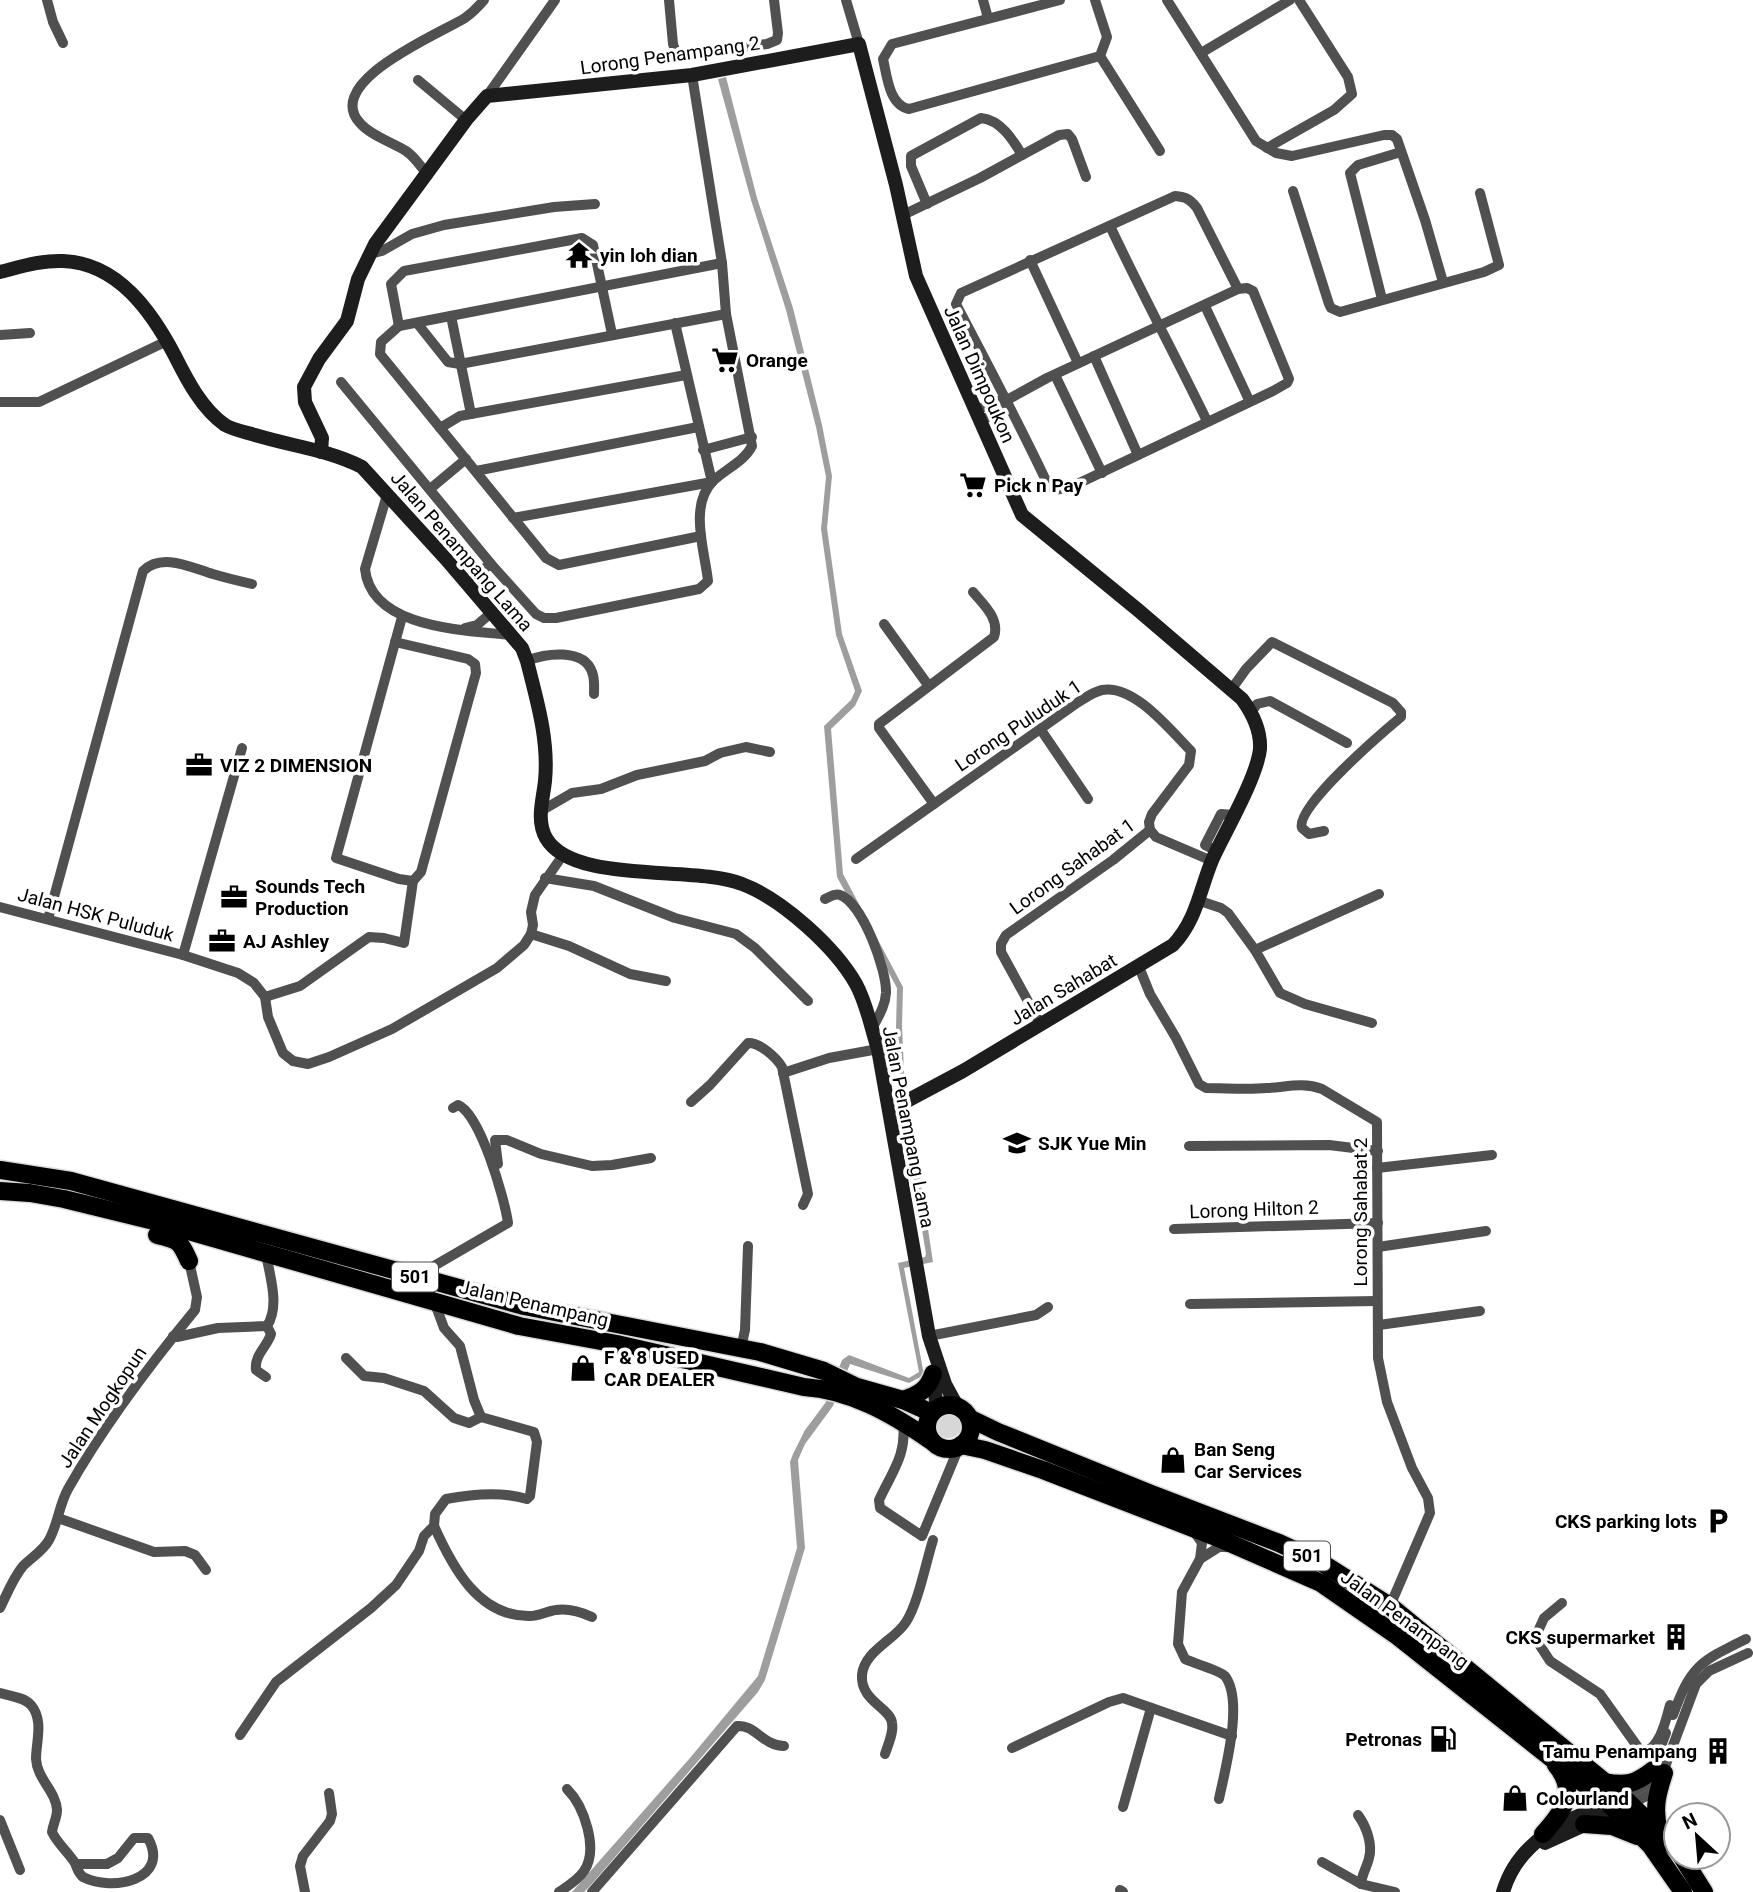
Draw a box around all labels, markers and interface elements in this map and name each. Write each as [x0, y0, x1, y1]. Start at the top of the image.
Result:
street label: Lorong Penampang 2 [579, 32, 761, 79]
temple icon: yin loh dian [564, 240, 594, 270]
place label: yin loh dian [600, 244, 698, 267]
street label: Jalan Dimpoukon [939, 302, 1020, 446]
supermarket icon: Orange [710, 345, 740, 375]
place label: Orange [746, 349, 808, 372]
street label: Jalan Penampang Lama [386, 466, 538, 636]
supermarket icon: Pick n Pay [958, 470, 988, 500]
place label: Pick n Pay [994, 474, 1084, 497]
street label: Lorong Puluduk 1 [951, 675, 1086, 776]
office icon: VIZ 2 DIMENSION [184, 750, 214, 780]
place label: VIZ 2 DIMENSION [220, 754, 372, 777]
street label: Lorong Sahabat 1 [1005, 813, 1139, 920]
place label: Sounds Tech Production [255, 875, 365, 920]
office icon: Sounds Tech Production [219, 882, 249, 912]
street label: Jalan HSK Puluduk [15, 883, 177, 946]
office icon: AJ Ashley [207, 926, 237, 956]
place label: AJ Ashley [243, 930, 329, 953]
street label: Jalan Sahabat [1006, 949, 1121, 1030]
street label: Jalan Penampang Lama [878, 1024, 939, 1230]
school or university icon: SJK Yue Min [1002, 1128, 1032, 1158]
place label: SJK Yue Min [1038, 1132, 1146, 1155]
street label: Lorong Sahabat 2 [1349, 1137, 1372, 1287]
street label: Lorong Hilton 2 [1189, 1196, 1319, 1223]
road number: 501 [392, 1262, 438, 1292]
street label: Jalan Penampang [457, 1275, 611, 1332]
street label: Jalan Mogkopun [53, 1342, 151, 1472]
place label: F & 8 USED CAR DEALER [604, 1346, 715, 1391]
shop icon: F & 8 USED CAR DEALER [568, 1353, 598, 1383]
place label: Ban Seng Car Services [1194, 1438, 1302, 1483]
shop icon: Ban Seng Car Services [1158, 1445, 1188, 1475]
parking icon: CKS parking lots [1703, 1506, 1733, 1536]
place label: CKS parking lots [1555, 1510, 1697, 1533]
road number: 501 [1284, 1541, 1330, 1570]
street label: Jalan Penampang [1336, 1565, 1473, 1674]
building icon: CKS supermarket [1661, 1622, 1691, 1652]
place label: CKS supermarket [1506, 1626, 1656, 1649]
fuel station icon: Petronas [1428, 1724, 1458, 1754]
place label: Petronas [1345, 1728, 1422, 1751]
building icon: Tamu Penampang [1703, 1736, 1733, 1766]
place label: Tamu Penampang [1543, 1740, 1697, 1763]
shop icon: Colourland [1500, 1783, 1530, 1813]
place label: Colourland [1536, 1787, 1629, 1810]
north arrow [1662, 1801, 1732, 1871]
text: N [1679, 1808, 1701, 1834]

